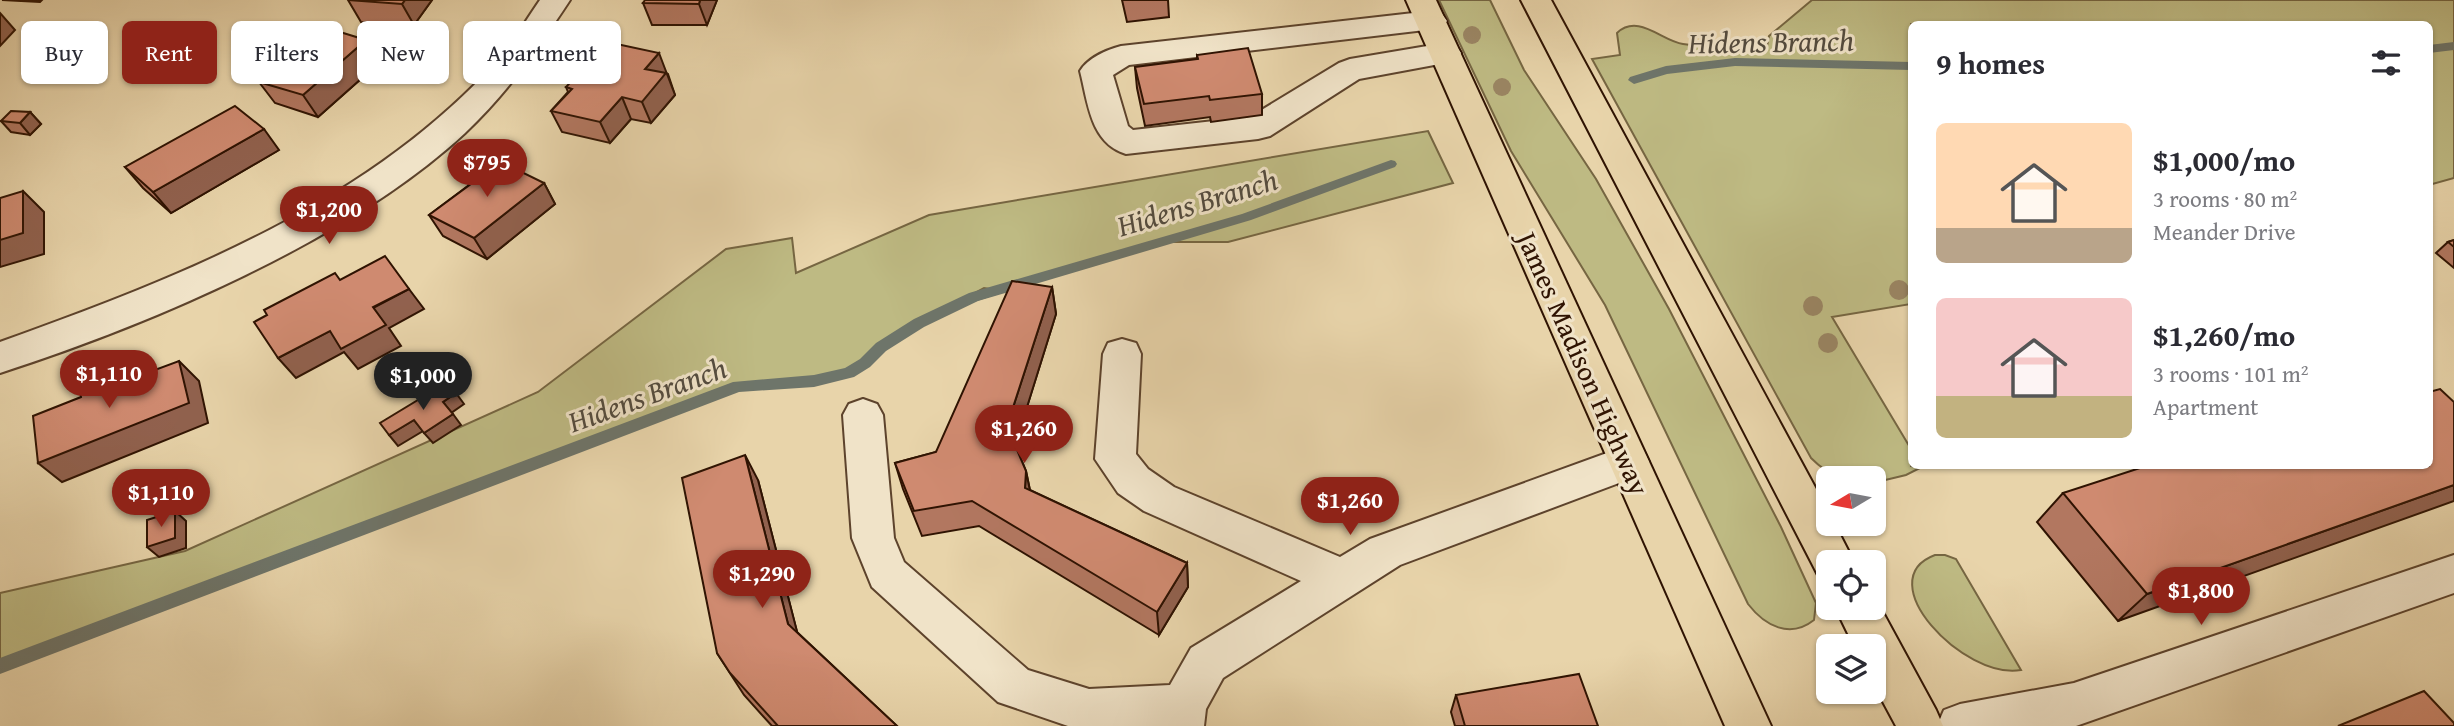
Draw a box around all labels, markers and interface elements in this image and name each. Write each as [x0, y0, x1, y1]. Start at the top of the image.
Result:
water label: Hidens Branch [1687, 18, 1854, 64]
chip: Buy [21, 21, 108, 84]
chip: Rent [122, 21, 217, 84]
chip: Filters [231, 21, 343, 84]
chip: New [357, 21, 449, 84]
chip: Apartment [463, 21, 621, 84]
text: 9 homes [1936, 41, 2045, 85]
icon: filters [2367, 44, 2405, 82]
text: $1,000/mo [2153, 138, 2295, 182]
pin: $795 [446, 140, 528, 199]
text: $795 [463, 145, 511, 178]
icon: home [1992, 151, 2076, 235]
water label: Hidens Branch [1110, 157, 1283, 248]
text: 3 rooms · 80 m² [2153, 182, 2297, 215]
pin: $1,200 [272, 187, 386, 246]
text: $1,200 [296, 192, 362, 225]
text: Meander Drive [2153, 215, 2296, 248]
street label: James Madison Highway [1506, 222, 1661, 501]
text: $1,260/mo [2153, 313, 2295, 357]
icon: home [1992, 326, 2076, 410]
water label: Hidens Branch [561, 345, 732, 443]
pin: $1,110 [52, 350, 166, 410]
pin: $1,000 [366, 352, 480, 412]
text: $1,110 [76, 356, 142, 389]
text: 3 rooms · 101 m² [2153, 357, 2308, 390]
text: $1,000 [390, 358, 456, 391]
text: Apartment [2153, 390, 2258, 423]
pin: $1,260 [967, 406, 1081, 465]
text: $1,260 [991, 411, 1057, 444]
north arrow [1816, 466, 1886, 536]
map controls [1816, 466, 1886, 704]
pin: $1,110 [104, 470, 218, 529]
text: $1,110 [128, 475, 194, 508]
pin: $1,260 [1293, 477, 1407, 537]
text: $1,260 [1317, 483, 1383, 516]
pin: $1,290 [705, 550, 819, 610]
button: locate [1816, 550, 1886, 620]
text: $1,290 [729, 556, 795, 589]
pin: $1,800 [2144, 568, 2258, 627]
text: $1,800 [2168, 573, 2234, 606]
button: layers [1816, 634, 1886, 704]

